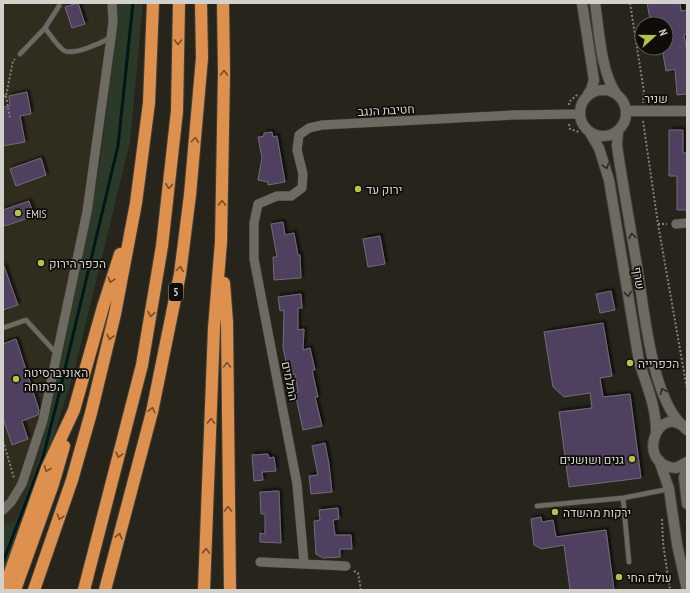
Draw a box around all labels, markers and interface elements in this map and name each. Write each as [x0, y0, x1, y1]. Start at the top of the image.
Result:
north arrow [634, 16, 674, 56]
text: N [656, 27, 671, 38]
one-way arrow [174, 39, 182, 45]
one-way arrow [220, 70, 228, 76]
street label: שניר [644, 91, 668, 106]
street label: חטיבת הנגב [357, 101, 415, 119]
one-way arrow [190, 137, 199, 143]
one-way arrow [601, 162, 610, 169]
one-way arrow [164, 182, 173, 189]
place label: ירוק עד [366, 182, 402, 197]
marker: ירוק עד [353, 184, 363, 194]
one-way arrow [218, 200, 226, 206]
place label: EMIS [26, 206, 47, 221]
marker: EMIS [13, 208, 23, 218]
one-way arrow [628, 233, 637, 239]
place label: הכפר הירוק [49, 256, 106, 271]
marker: הכפר הירוק [36, 258, 46, 268]
one-way arrow [176, 266, 185, 272]
street label: שרף [630, 266, 648, 290]
one-way arrow [108, 277, 116, 284]
road number: 5 [169, 283, 183, 301]
one-way arrow [624, 291, 632, 297]
one-way arrow [147, 311, 156, 317]
one-way arrow [106, 334, 114, 341]
place label: הכפרייה [638, 356, 679, 371]
marker: הכפרייה [625, 358, 635, 368]
street label: התלמים [279, 360, 301, 402]
one-way arrow [223, 362, 231, 368]
place label: האוניברסיטה הפתוחה [24, 365, 88, 394]
marker: האוניברסיטה הפתוחה [11, 374, 21, 384]
one-way arrow [659, 388, 667, 395]
one-way arrow [148, 407, 156, 413]
one-way arrow [207, 418, 215, 424]
one-way arrow [115, 451, 124, 458]
place label: גנים ושושנים [559, 452, 624, 467]
marker: גנים ושושנים [627, 454, 637, 464]
one-way arrow [44, 466, 52, 473]
place label: ירקות מהשדה [563, 505, 631, 520]
one-way arrow [224, 506, 232, 512]
marker: ירקות מהשדה [550, 507, 560, 517]
one-way arrow [56, 513, 65, 520]
one-way arrow [115, 533, 123, 539]
one-way arrow [202, 548, 210, 554]
place label: עולם החי [627, 570, 672, 585]
marker: עולם החי [614, 572, 624, 582]

